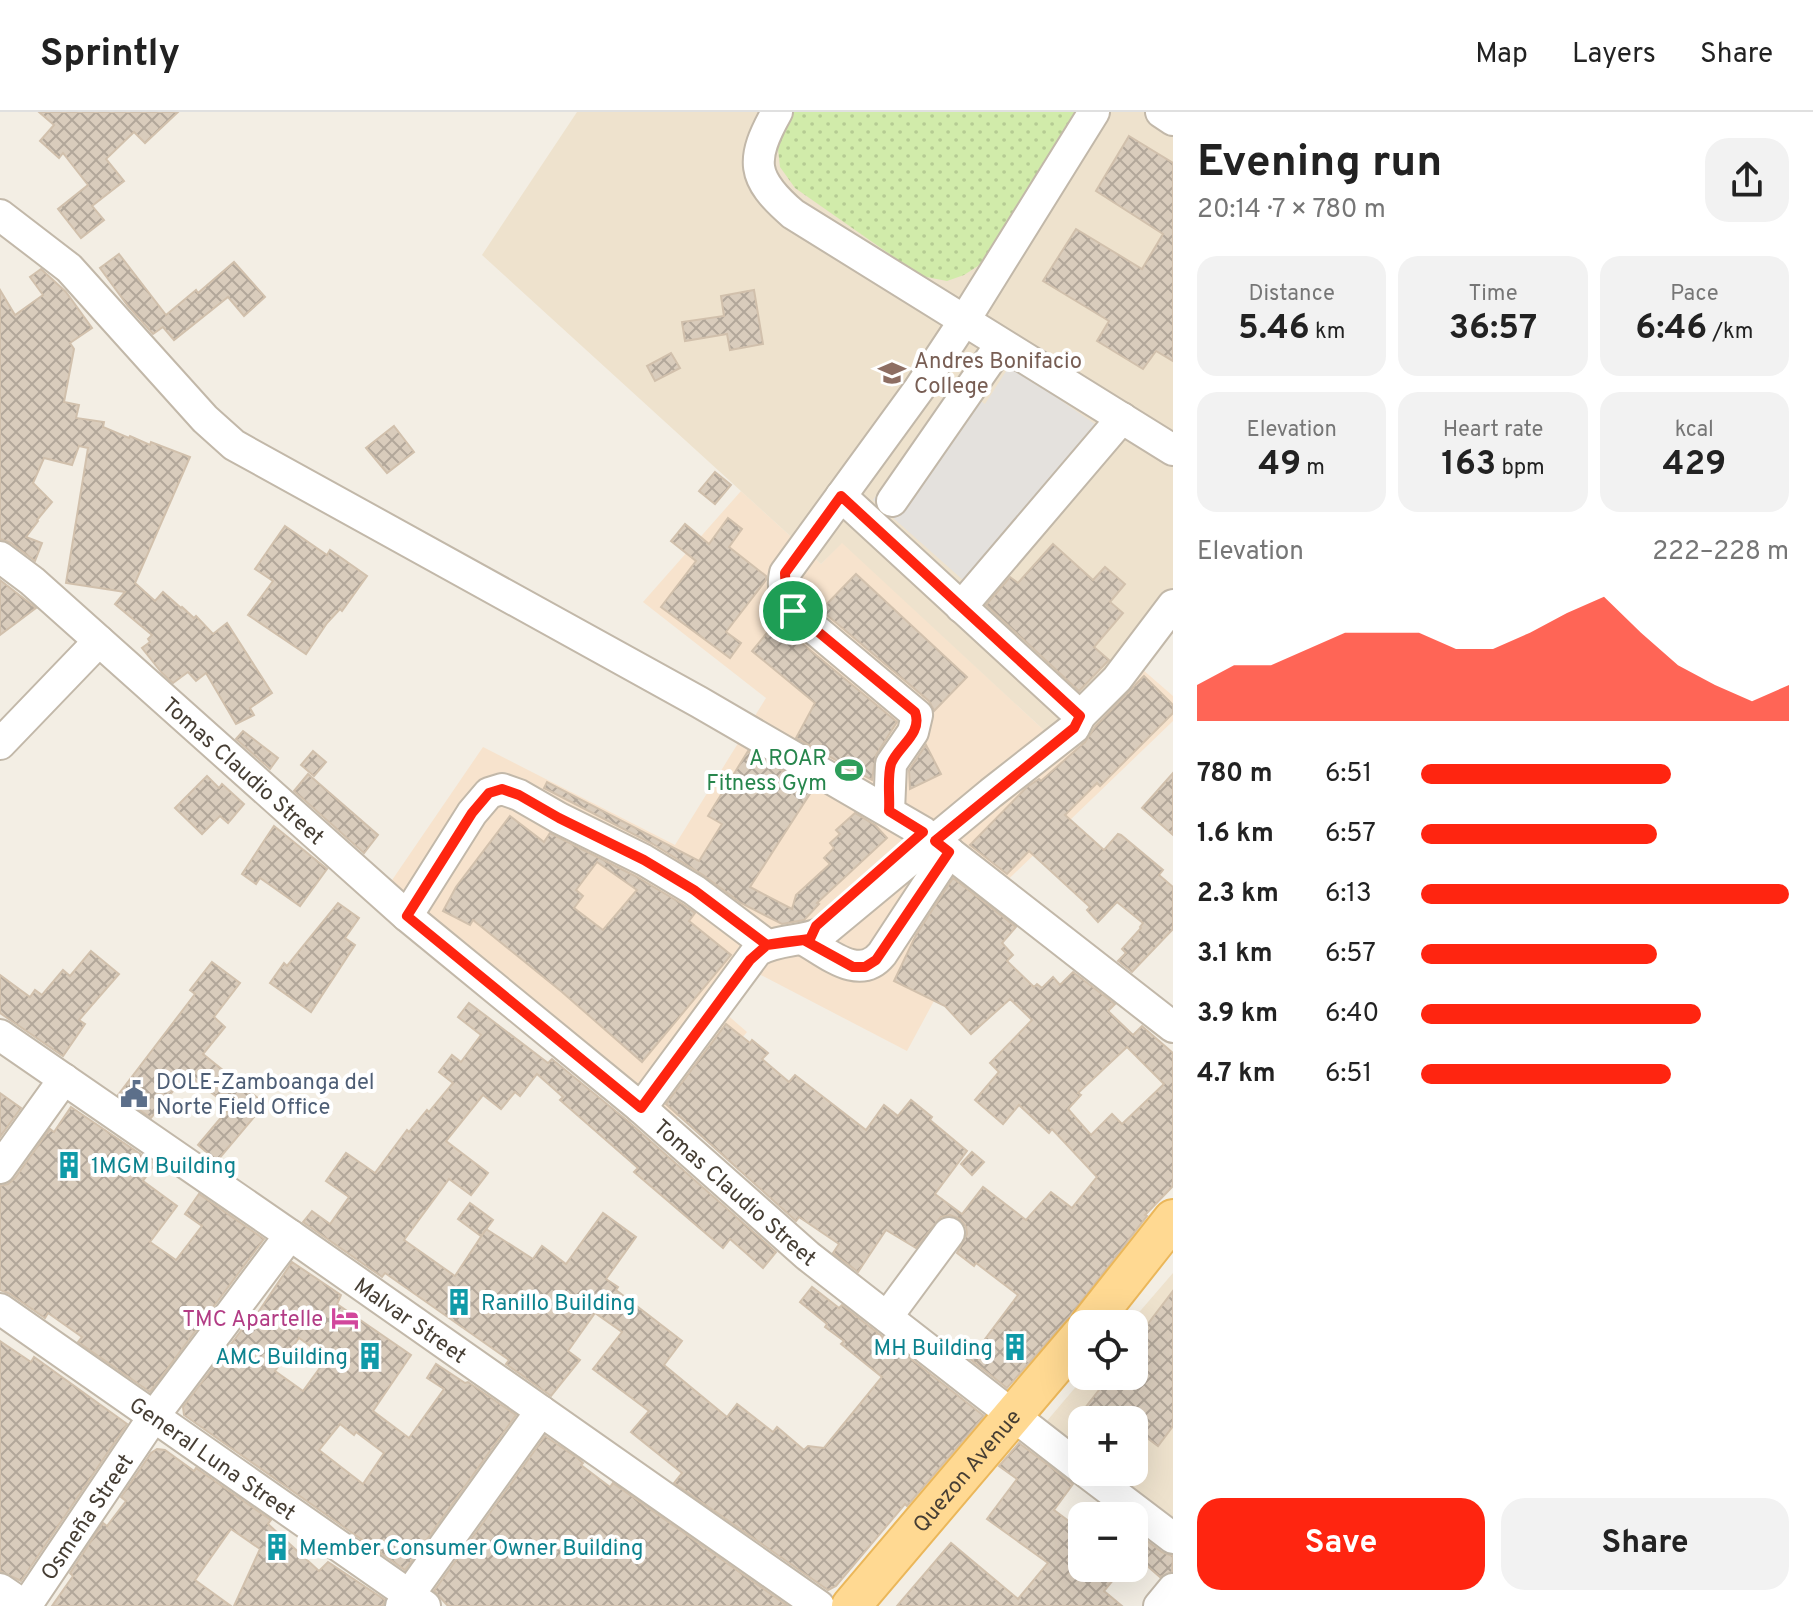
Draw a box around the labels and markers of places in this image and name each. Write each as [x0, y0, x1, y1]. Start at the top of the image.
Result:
place label: Andres Bonifacio College [914, 349, 1082, 401]
school or university icon: Andres Bonifacio College [877, 358, 907, 388]
pin [759, 577, 827, 645]
place label: A ROAR Fitness Gym [706, 746, 827, 798]
sports icon: A ROAR Fitness Gym [834, 755, 864, 785]
place label: DOLE-Zamboanga del Norte Field Office [156, 1070, 375, 1122]
public building icon: DOLE-Zamboanga del Norte Field Office [119, 1079, 149, 1109]
building icon: 1MGM Building [54, 1150, 84, 1180]
place label: 1MGM Building [91, 1154, 236, 1181]
building icon: Ranillo Building [444, 1287, 474, 1317]
place label: Ranillo Building [481, 1291, 635, 1318]
hotel icon: TMC Apartelle [330, 1303, 360, 1333]
place label: TMC Apartelle [182, 1307, 323, 1334]
building icon: MH Building [1000, 1332, 1030, 1362]
place label: MH Building [874, 1336, 993, 1363]
building icon: AMC Building [355, 1341, 385, 1371]
place label: AMC Building [215, 1345, 348, 1372]
building icon: Member Consumer Owner Building [262, 1532, 292, 1562]
place label: Member Consumer Owner Building [299, 1536, 644, 1563]

